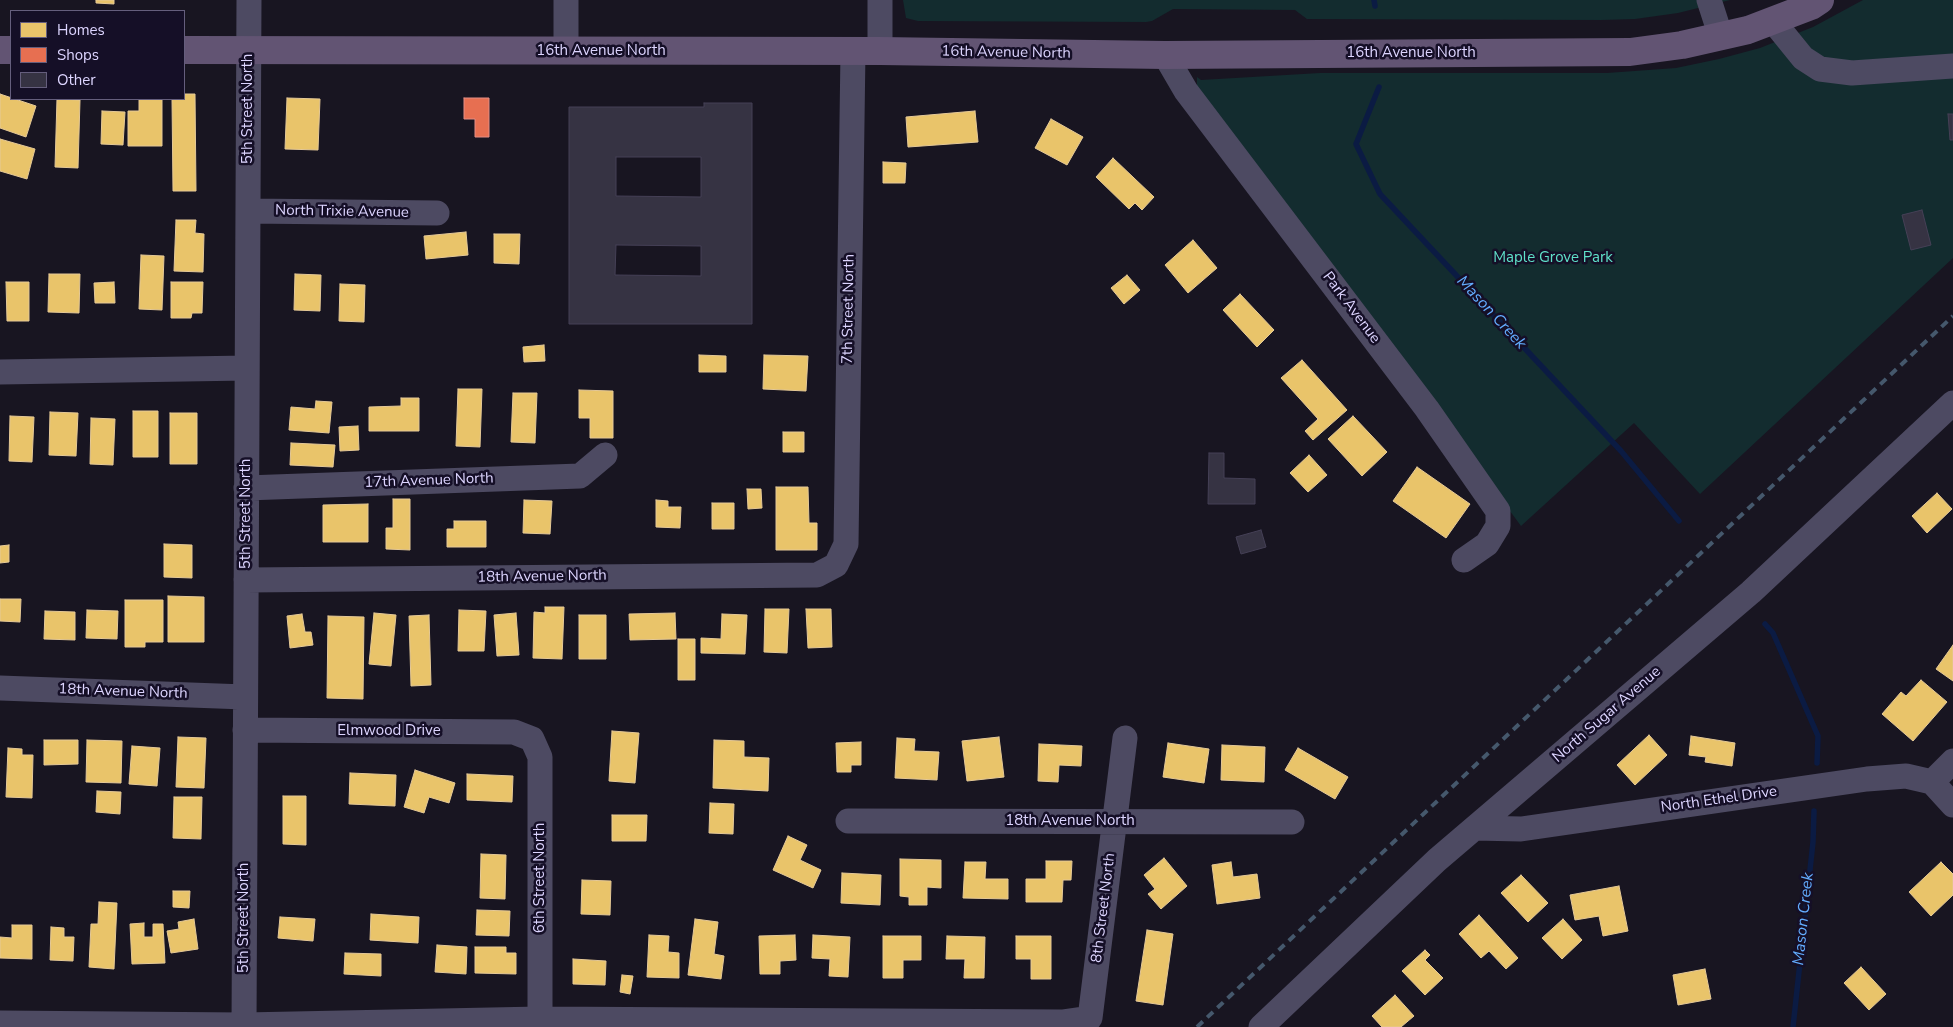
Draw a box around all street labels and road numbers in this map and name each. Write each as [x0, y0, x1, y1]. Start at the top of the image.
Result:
street label: 16th Avenue North [536, 42, 666, 60]
street label: 16th Avenue North [941, 43, 1071, 63]
street label: 16th Avenue North [1346, 44, 1476, 62]
street label: 5th Street North [239, 54, 257, 164]
street label: North Trixie Avenue [275, 202, 409, 222]
street label: 7th Street North [839, 254, 859, 364]
street label: Park Avenue [1318, 269, 1384, 347]
street label: 5th Street North [237, 459, 255, 569]
street label: 17th Avenue North [364, 470, 494, 492]
street label: 18th Avenue North [477, 567, 607, 587]
street label: North Sugar Avenue [1549, 663, 1665, 767]
street label: 18th Avenue North [58, 681, 188, 703]
street label: Elmwood Drive [337, 722, 441, 740]
street label: North Ethel Drive [1660, 783, 1778, 817]
street label: 18th Avenue North [1005, 812, 1135, 830]
street label: 6th Street North [531, 823, 549, 933]
street label: 8th Street North [1088, 852, 1120, 964]
street label: 5th Street North [235, 863, 253, 973]

